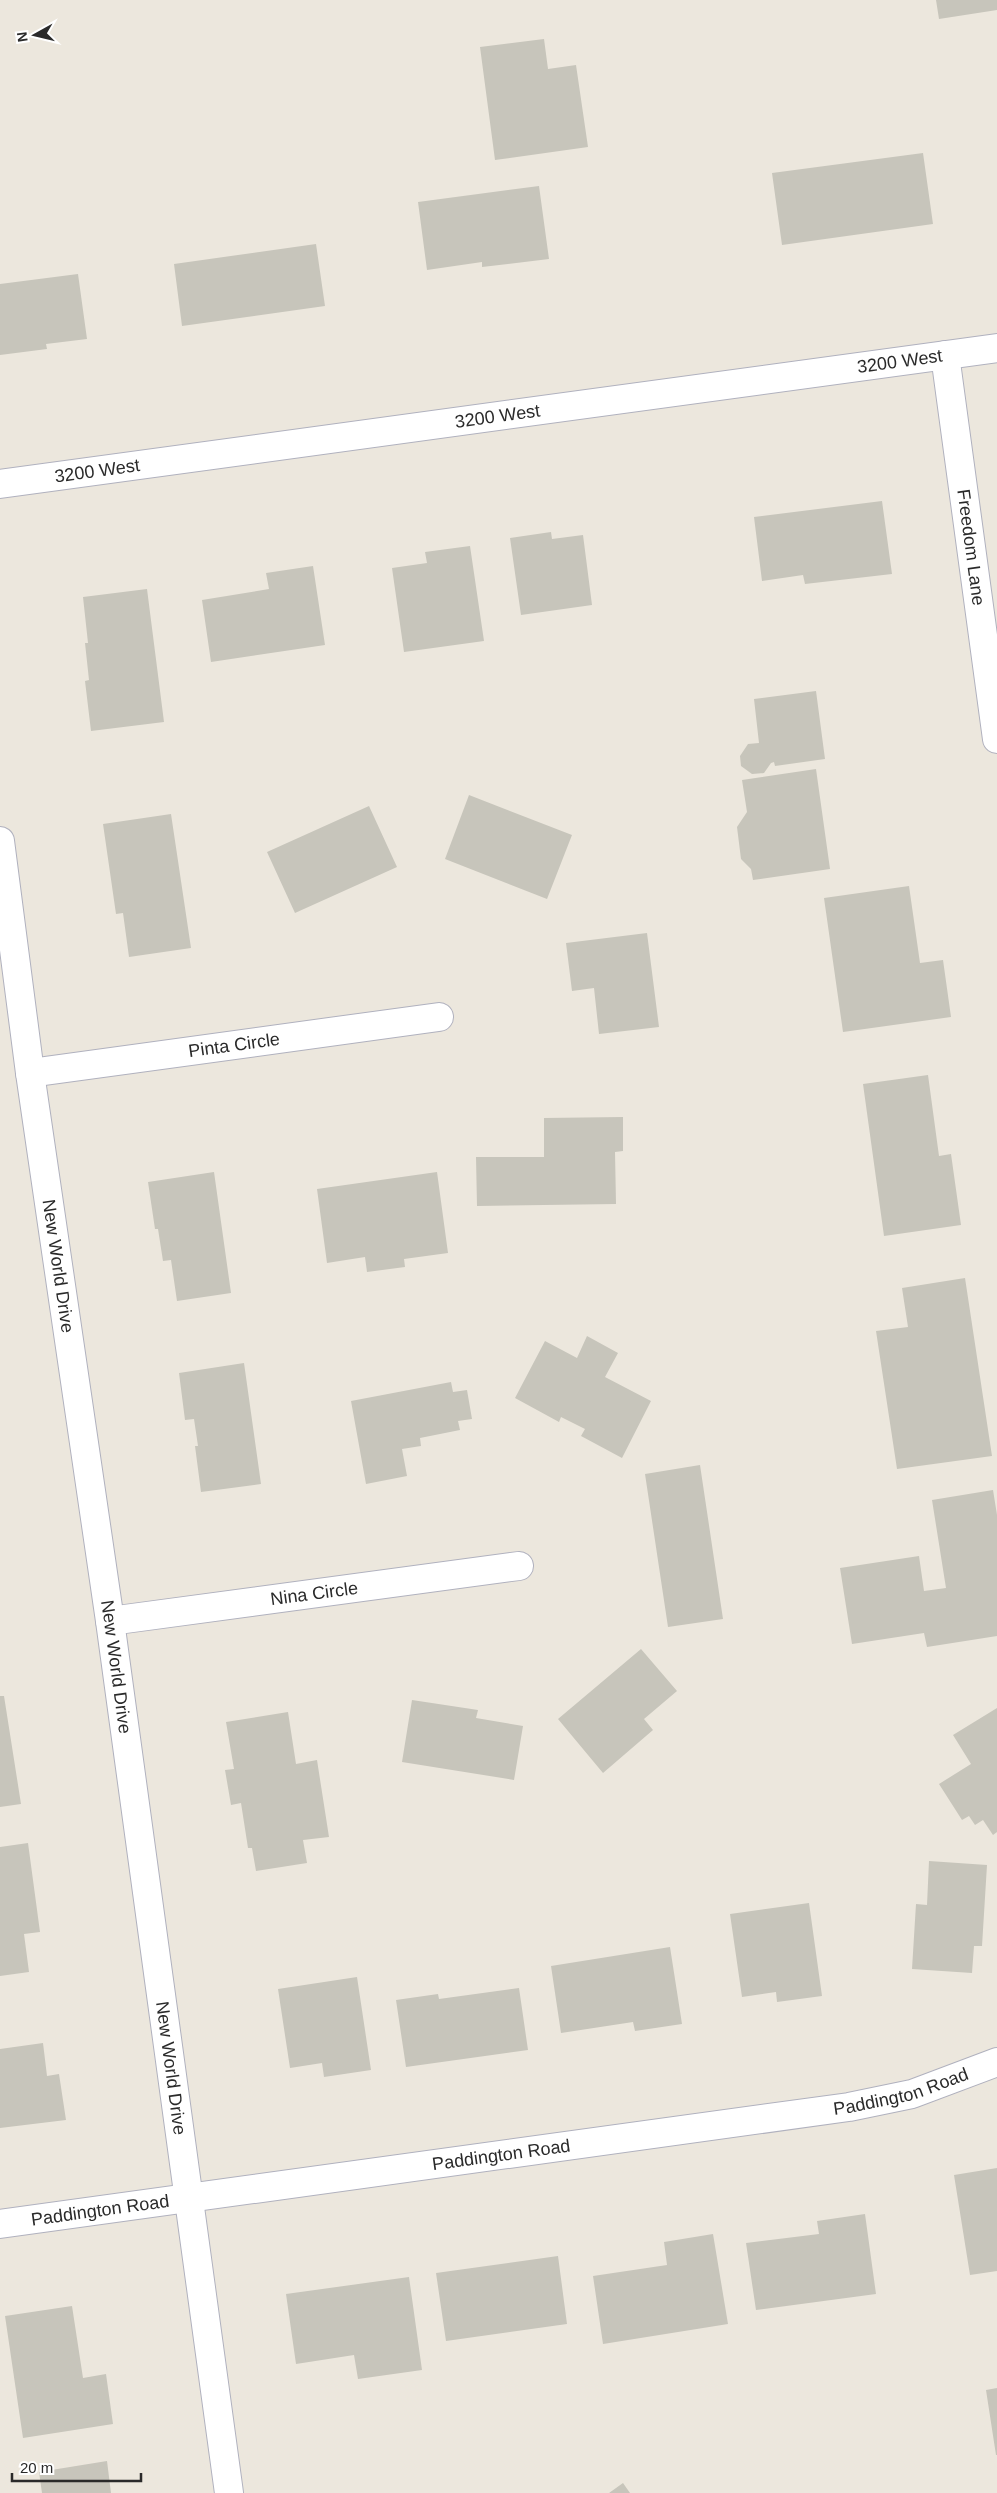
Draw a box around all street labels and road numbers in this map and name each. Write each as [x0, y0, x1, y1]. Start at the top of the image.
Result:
street label: 3200 West [856, 346, 944, 377]
street label: 3200 West [454, 400, 541, 432]
street label: 3200 West [53, 455, 141, 486]
street label: Freedom Lane [953, 488, 989, 607]
street label: Pinta Circle [187, 1029, 281, 1061]
street label: New World Drive [39, 1198, 78, 1334]
street label: Nina Circle [269, 1578, 359, 1609]
street label: New World Drive [97, 1599, 135, 1735]
street label: New World Drive [152, 2000, 190, 2136]
street label: Paddington Road [832, 2064, 971, 2119]
street label: Paddington Road [431, 2136, 572, 2174]
street label: Paddington Road [30, 2191, 170, 2230]

